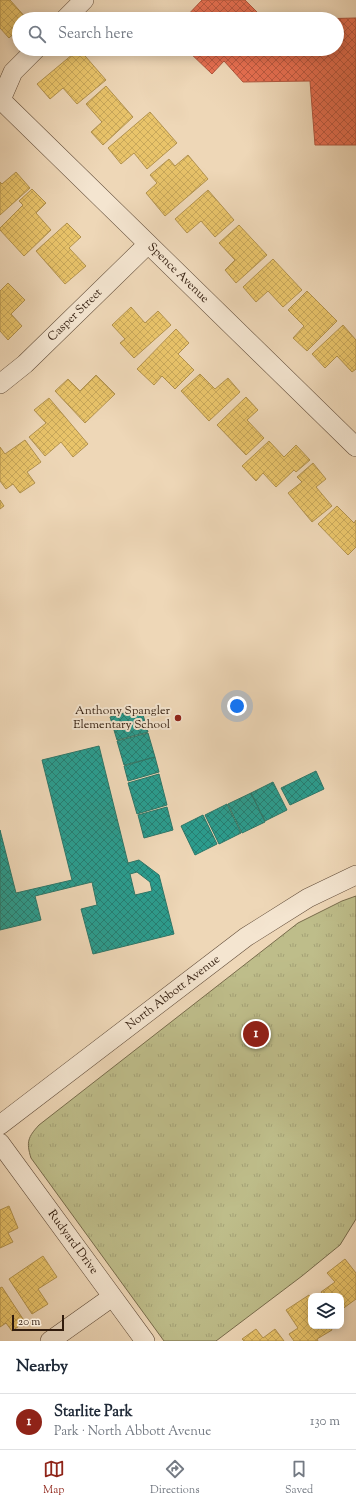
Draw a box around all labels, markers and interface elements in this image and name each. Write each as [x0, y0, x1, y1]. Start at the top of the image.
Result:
search box [12, 12, 344, 56]
icon: search [26, 23, 48, 45]
text: Search here [58, 24, 133, 45]
street label: Spence Avenue [143, 239, 213, 308]
street label: Casper Street [44, 284, 106, 346]
your location [227, 696, 247, 716]
place label: Anthony Spangler Elementary School [73, 702, 171, 734]
marker: Anthony Spangler Elementary School [173, 713, 183, 723]
street label: North Abbott Avenue [122, 951, 224, 1034]
pin: 1 [243, 1019, 269, 1049]
street label: Rudyard Drive [43, 1206, 103, 1279]
map controls [308, 1293, 344, 1329]
button: layers [308, 1293, 344, 1329]
scale bar [12, 1313, 64, 1332]
text: 20 m [18, 1314, 40, 1330]
text: Nearby [16, 1355, 68, 1379]
text: Starlite Park [54, 1402, 133, 1423]
text: 1 [27, 1413, 31, 1431]
text: 130 m [310, 1413, 340, 1431]
text: Park · North Abbott Avenue [54, 1423, 211, 1441]
tab: Map [43, 1458, 65, 1498]
tab: Directions [150, 1458, 200, 1498]
tab: Saved [285, 1458, 313, 1498]

